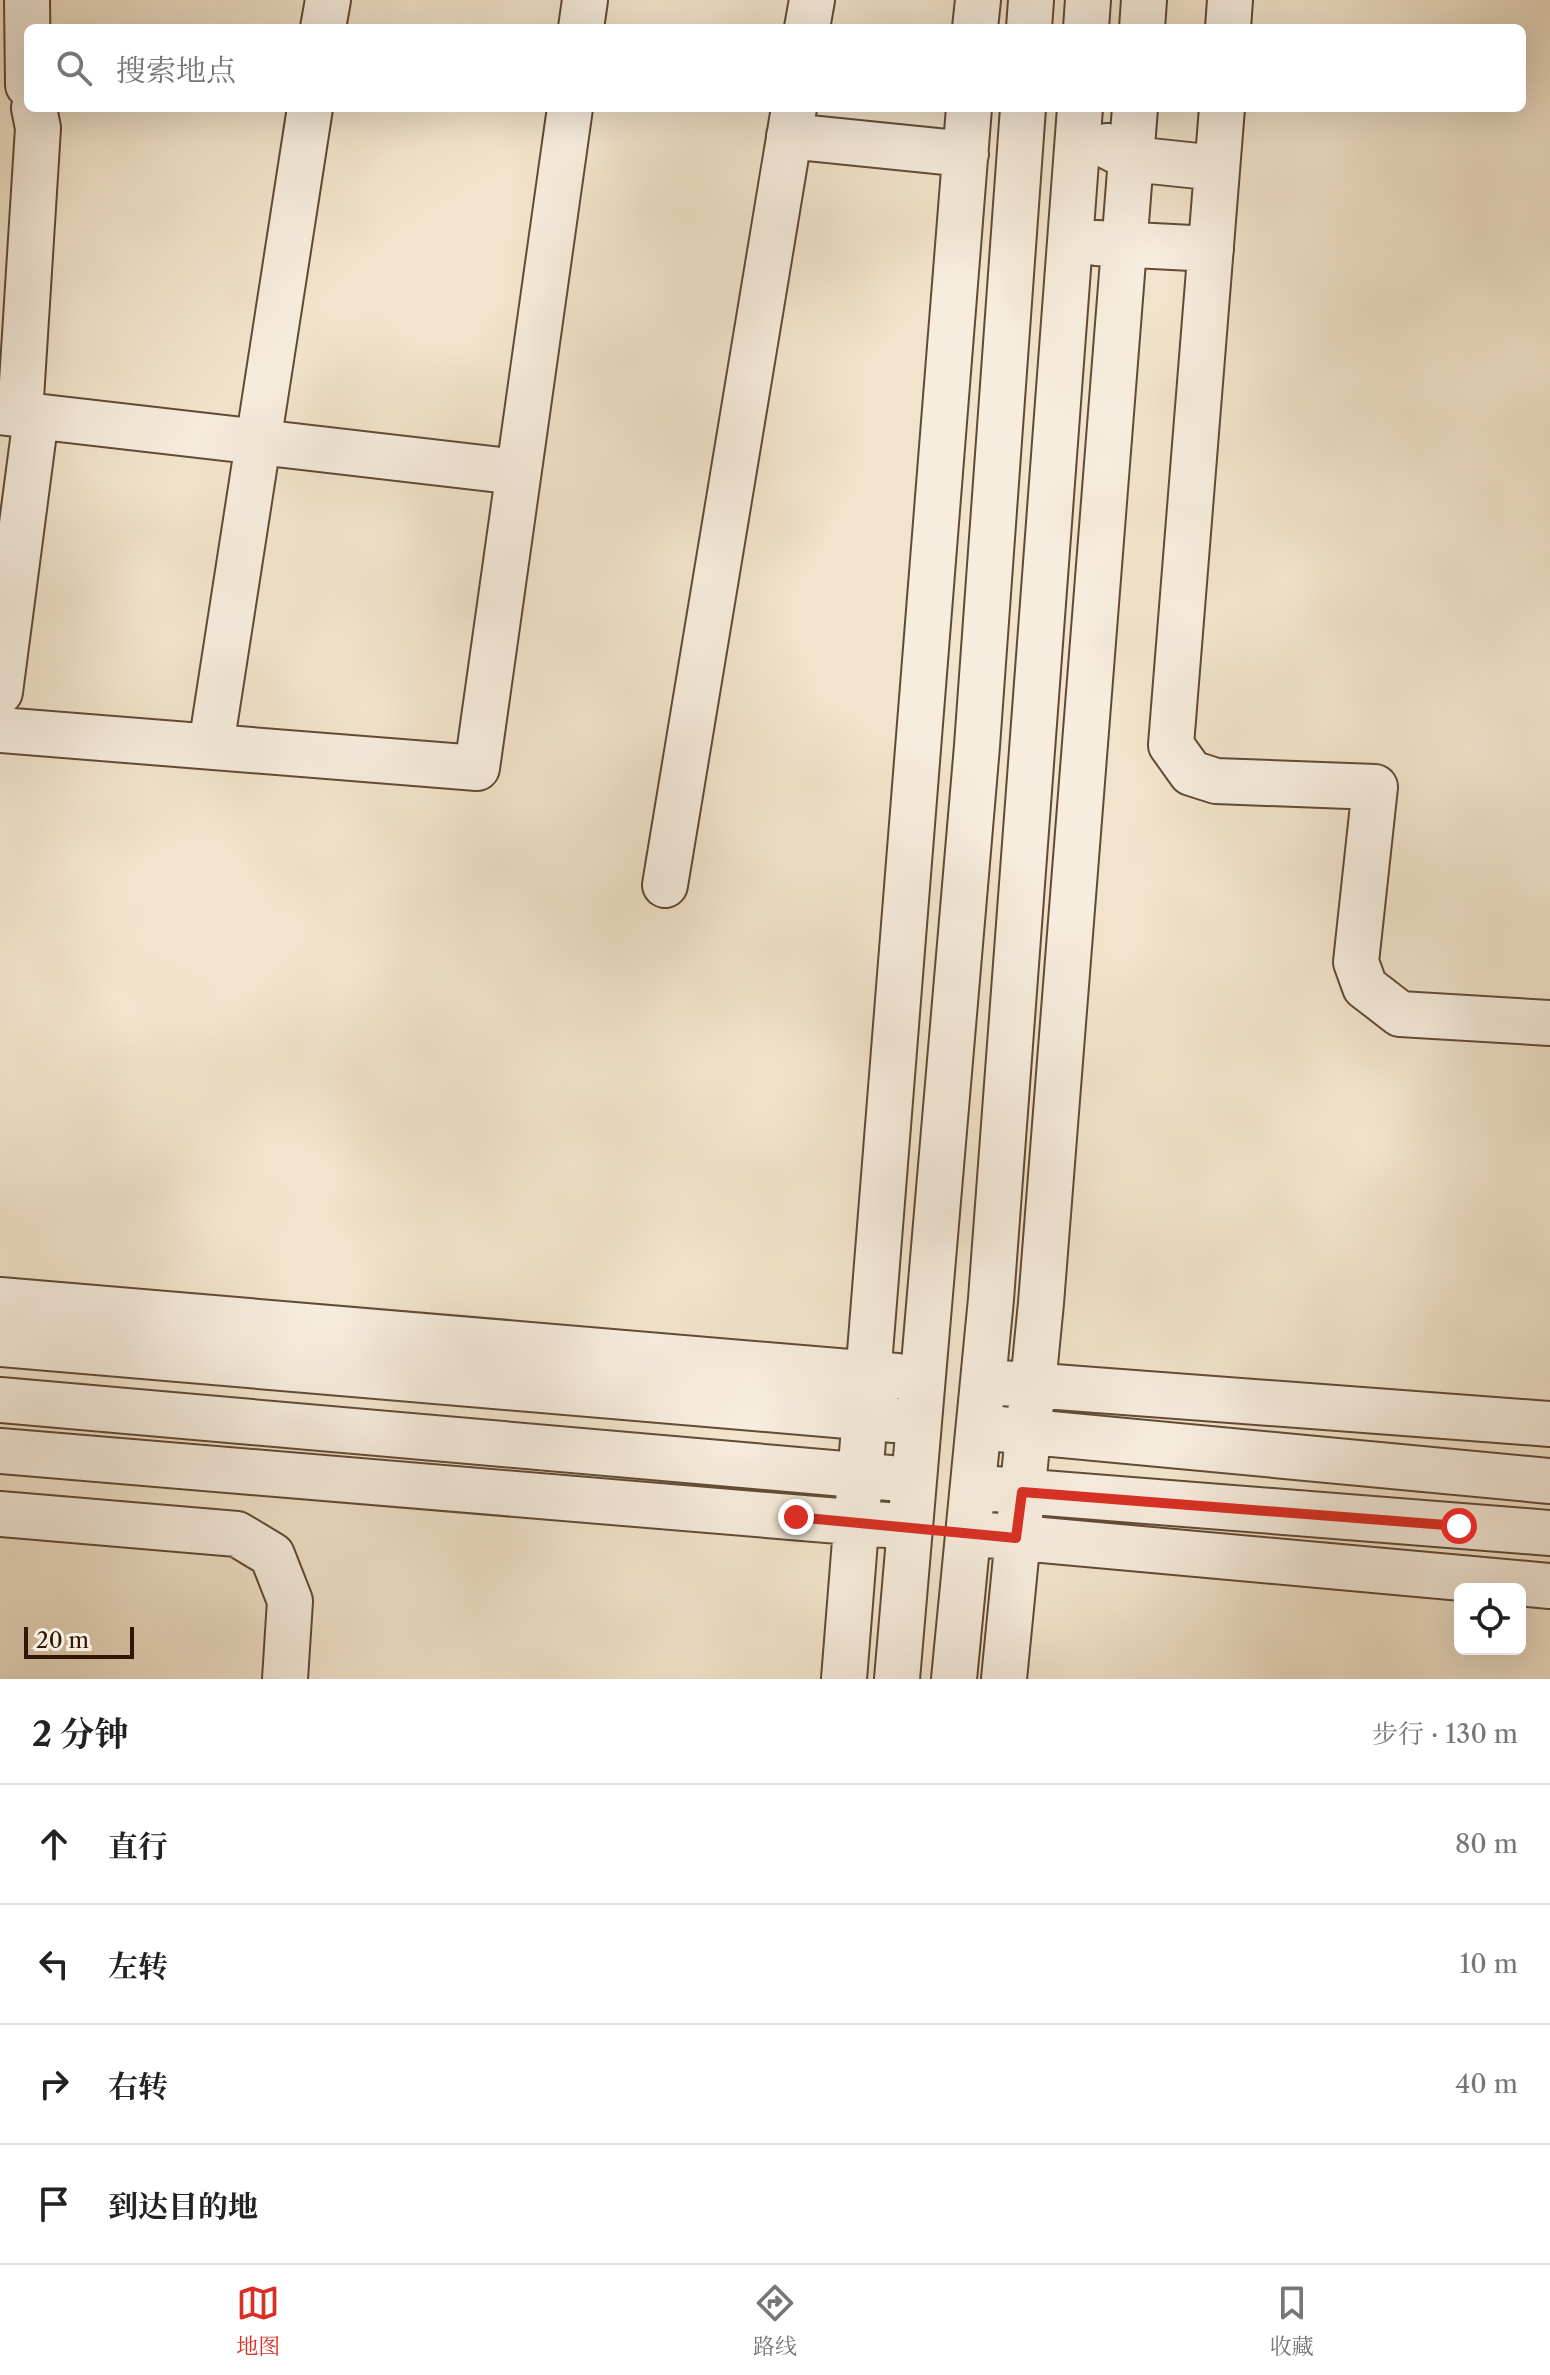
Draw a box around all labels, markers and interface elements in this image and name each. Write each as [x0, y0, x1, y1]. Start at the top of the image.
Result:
search box [24, 24, 1526, 112]
icon: search [52, 46, 96, 90]
text: 搜索地点 [116, 52, 236, 89]
route end [778, 1499, 814, 1535]
route start [1441, 1508, 1477, 1544]
map controls [1454, 1583, 1526, 1655]
button: locate [1454, 1583, 1526, 1655]
scale bar [24, 1623, 134, 1659]
text: 20 m [36, 1627, 89, 1654]
text: 2 分钟 [32, 1713, 129, 1755]
text: 步行 · 130 m [1372, 1718, 1518, 1750]
icon: ahead [32, 1822, 76, 1866]
text: 直行 [108, 1828, 168, 1865]
text: 80 m [1455, 1828, 1518, 1860]
icon: left [32, 1942, 76, 1986]
text: 左转 [108, 1948, 168, 1985]
text: 10 m [1459, 1948, 1518, 1980]
icon: right [32, 2062, 76, 2106]
text: 右转 [108, 2068, 168, 2105]
text: 40 m [1455, 2068, 1518, 2100]
icon: arrive [32, 2182, 76, 2226]
text: 到达目的地 [108, 2188, 258, 2225]
tab: 地图 [236, 2281, 280, 2360]
tab: 路线 [753, 2281, 797, 2360]
tab: 收藏 [1270, 2281, 1314, 2360]

